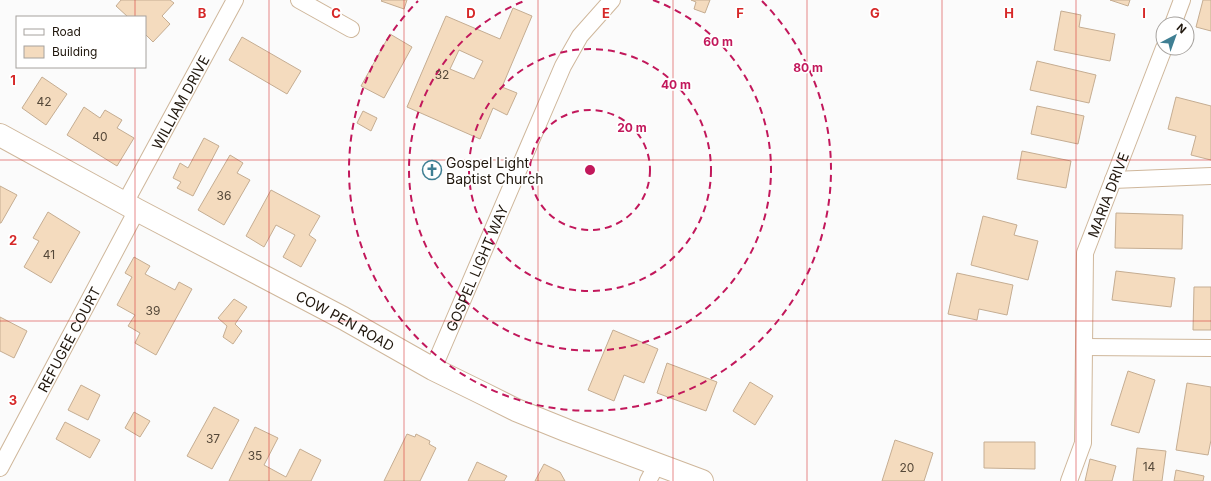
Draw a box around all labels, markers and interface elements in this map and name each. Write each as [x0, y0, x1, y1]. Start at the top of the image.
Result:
text: B [198, 5, 207, 21]
text: C [331, 5, 341, 21]
text: D [466, 5, 476, 21]
text: E [602, 5, 610, 21]
text: F [736, 5, 744, 21]
text: G [870, 5, 880, 21]
text: H [1004, 5, 1014, 21]
text: I [1142, 5, 1146, 21]
legend [16, 16, 146, 68]
north arrow [1155, 16, 1195, 56]
text: N [1174, 20, 1189, 36]
text: Road [52, 24, 81, 39]
text: 60 m [703, 34, 733, 49]
text: Building [52, 44, 97, 59]
street label: WILLIAM DRIVE [147, 52, 212, 152]
text: 80 m [793, 60, 823, 75]
house number: 32 [435, 67, 449, 82]
text: 1 [10, 72, 16, 88]
text: 40 m [661, 77, 691, 92]
house number: 42 [36, 94, 52, 109]
text: 20 m [617, 120, 647, 135]
house number: 40 [92, 129, 108, 144]
street label: MARIA DRIVE [1083, 150, 1132, 240]
place label: Gospel Light Baptist Church [446, 154, 544, 187]
church icon: Gospel Light Baptist Church [421, 159, 443, 181]
centre of rings [583, 163, 597, 177]
house number: 36 [217, 188, 231, 203]
street label: GOSPEL LIGHT WAY [442, 202, 511, 334]
text: 2 [9, 232, 17, 248]
house number: 41 [43, 247, 55, 262]
street label: REFUGEE COURT [34, 283, 103, 395]
street label: COW PEN ROAD [293, 287, 398, 354]
house number: 39 [146, 303, 160, 318]
text: 3 [9, 392, 17, 408]
house number: 37 [206, 431, 220, 446]
house number: 35 [248, 448, 262, 463]
house number: 14 [1143, 459, 1156, 474]
house number: 20 [900, 460, 914, 475]

